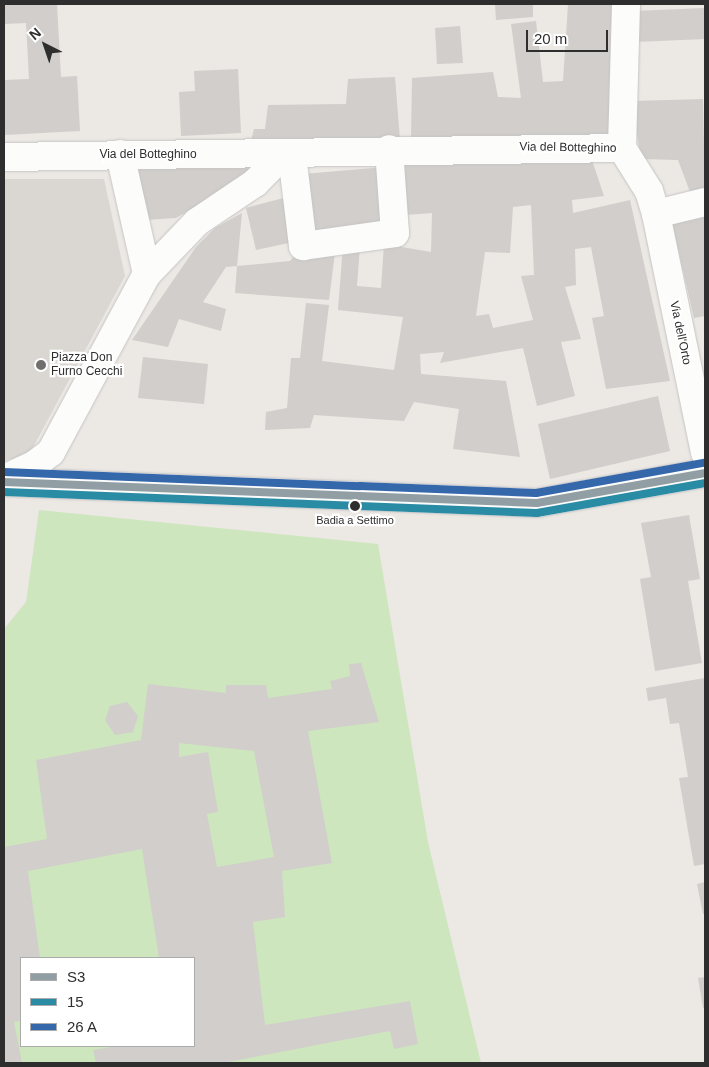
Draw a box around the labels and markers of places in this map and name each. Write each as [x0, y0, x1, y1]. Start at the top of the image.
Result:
place label: Piazza Don Furno Cecchi [51, 351, 122, 379]
marker: Piazza Don Furno Cecchi [35, 359, 47, 371]
marker: Badia a Settimo [350, 501, 360, 511]
place label: Badia a Settimo [316, 513, 394, 527]

